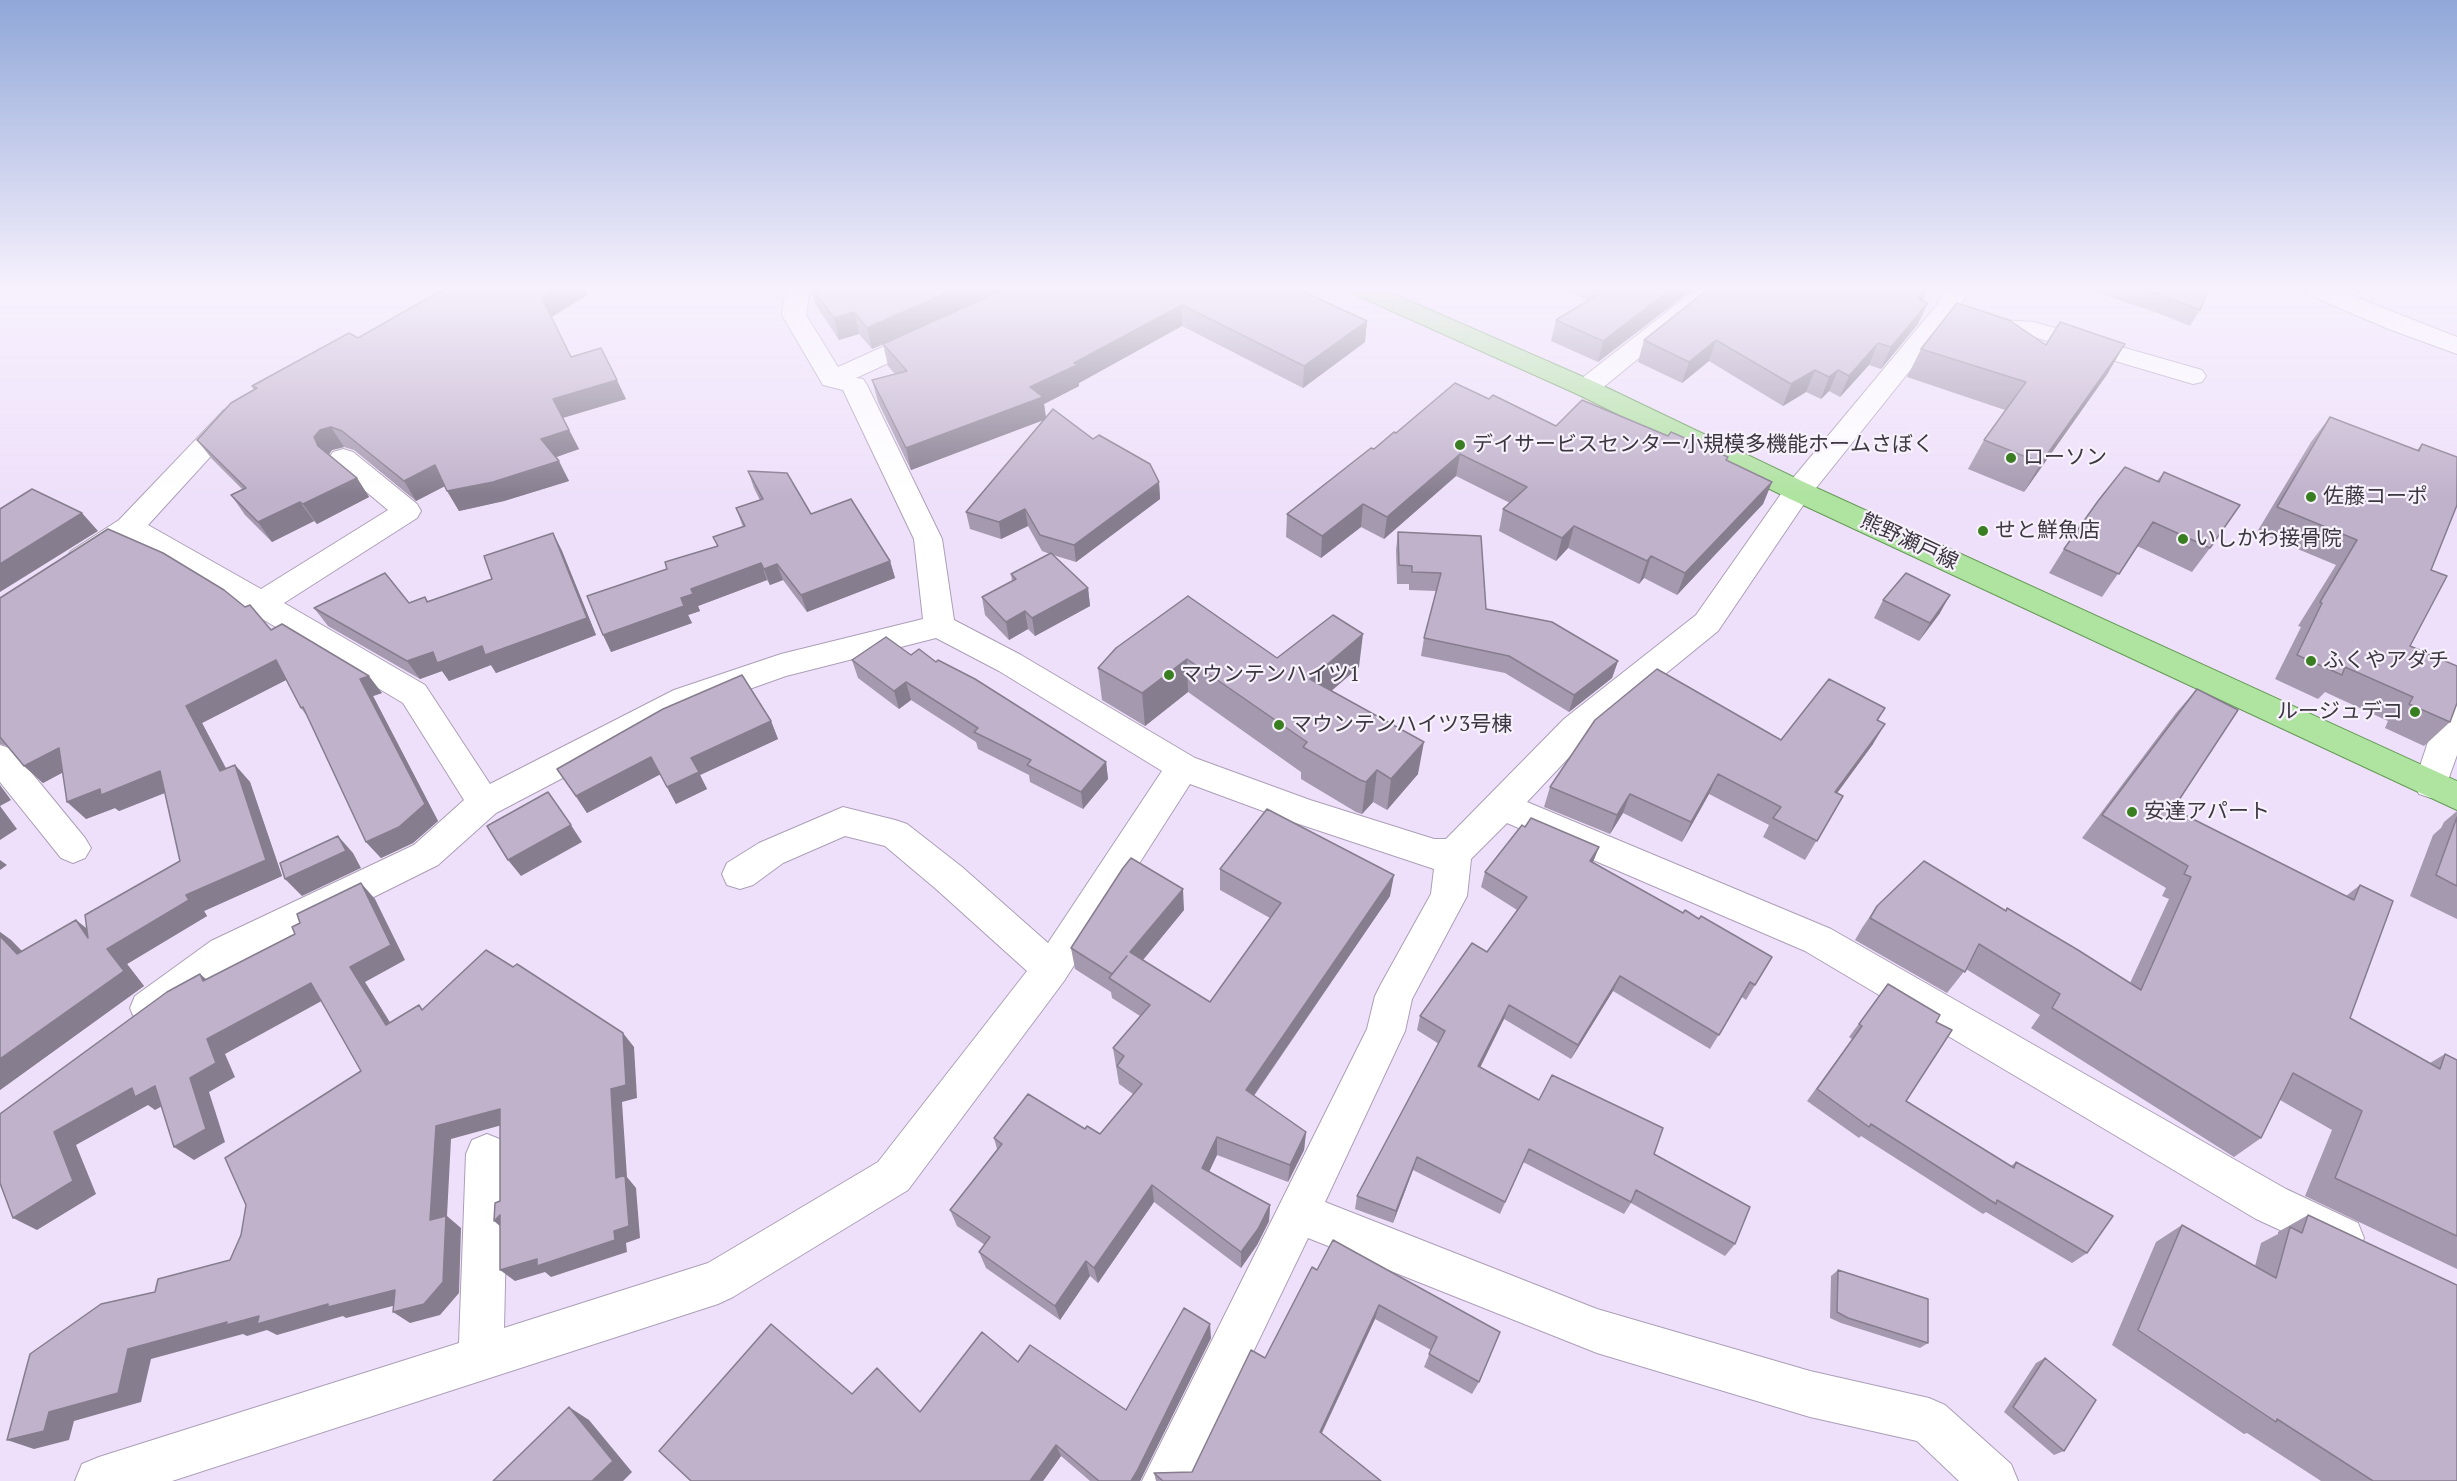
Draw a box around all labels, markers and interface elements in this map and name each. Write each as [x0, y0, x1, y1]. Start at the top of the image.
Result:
place label: デイサービスセンター小規模多機能ホームさぼく [1472, 432, 1934, 458]
marker: デイサービスセンター小規模多機能ホームさぼく [1453, 438, 1467, 452]
place label: ローソン [2023, 445, 2107, 471]
marker: ローソン [2004, 451, 2018, 465]
place label: 佐藤コーポ [2323, 484, 2428, 510]
marker: 佐藤コーポ [2304, 490, 2318, 504]
street label: 熊野瀬戸線 [1856, 508, 1962, 576]
place label: せと鮮魚店 [1995, 518, 2100, 544]
marker: せと鮮魚店 [1976, 524, 1990, 538]
place label: いしかわ接骨院 [2195, 526, 2342, 552]
marker: いしかわ接骨院 [2176, 532, 2190, 546]
place label: ふくやアダチ [2323, 648, 2449, 674]
marker: ふくやアダチ [2304, 654, 2318, 668]
place label: マウンテンハイツ1 [1181, 662, 1360, 688]
marker: マウンテンハイツ1 [1162, 668, 1176, 682]
place label: ルージュデコ [2277, 699, 2403, 725]
marker: ルージュデコ [2408, 705, 2422, 719]
place label: マウンテンハイツ3号棟 [1291, 712, 1512, 738]
marker: マウンテンハイツ3号棟 [1272, 718, 1286, 732]
place label: 安達アパート [2144, 799, 2270, 825]
marker: 安達アパート [2125, 805, 2139, 819]

